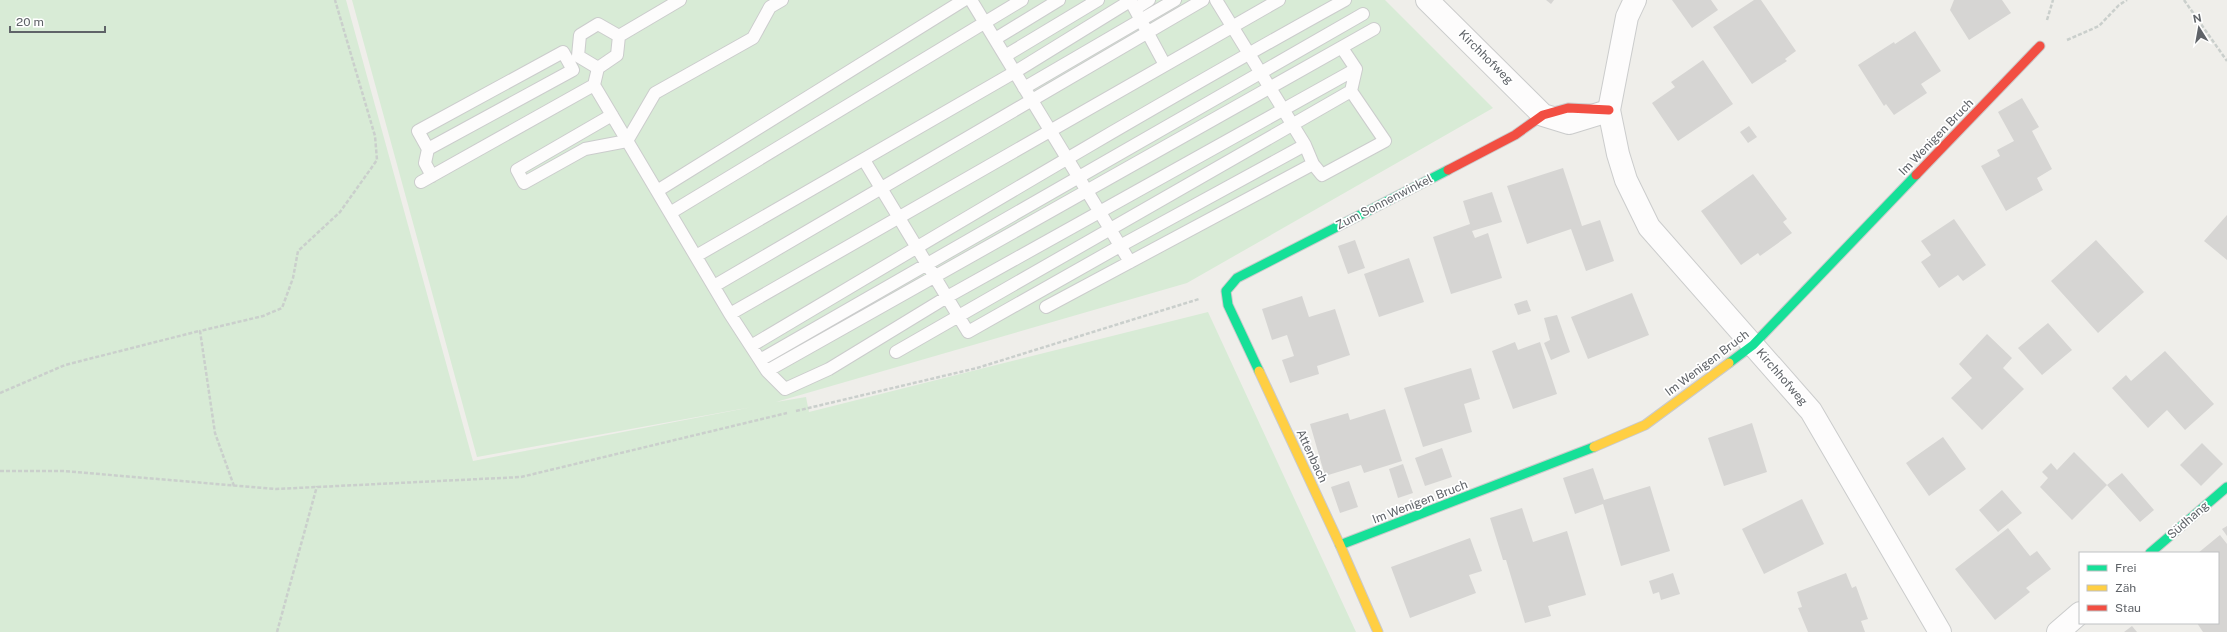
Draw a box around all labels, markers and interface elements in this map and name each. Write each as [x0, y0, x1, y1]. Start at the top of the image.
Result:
scale bar [10, 8, 105, 34]
north arrow [2179, 8, 2219, 48]
text: N [2192, 11, 2202, 25]
text: 20 m [16, 15, 44, 29]
street label: Kirchhofweg [1456, 27, 1516, 87]
street label: Im Wenigen Bruch [1896, 96, 1976, 178]
street label: Zum Sonnenwinkel [1333, 171, 1435, 232]
street label: Im Wenigen Bruch [1662, 327, 1752, 399]
street label: Kirchhofweg [1753, 346, 1811, 408]
street label: Attenbach [1294, 427, 1330, 485]
street label: Im Wenigen Bruch [1370, 477, 1470, 527]
street label: Südhang [2164, 498, 2212, 542]
legend [2079, 552, 2219, 624]
text: Frei [2115, 561, 2137, 575]
text: Zäh [2115, 581, 2136, 595]
text: Stau [2115, 601, 2141, 615]

